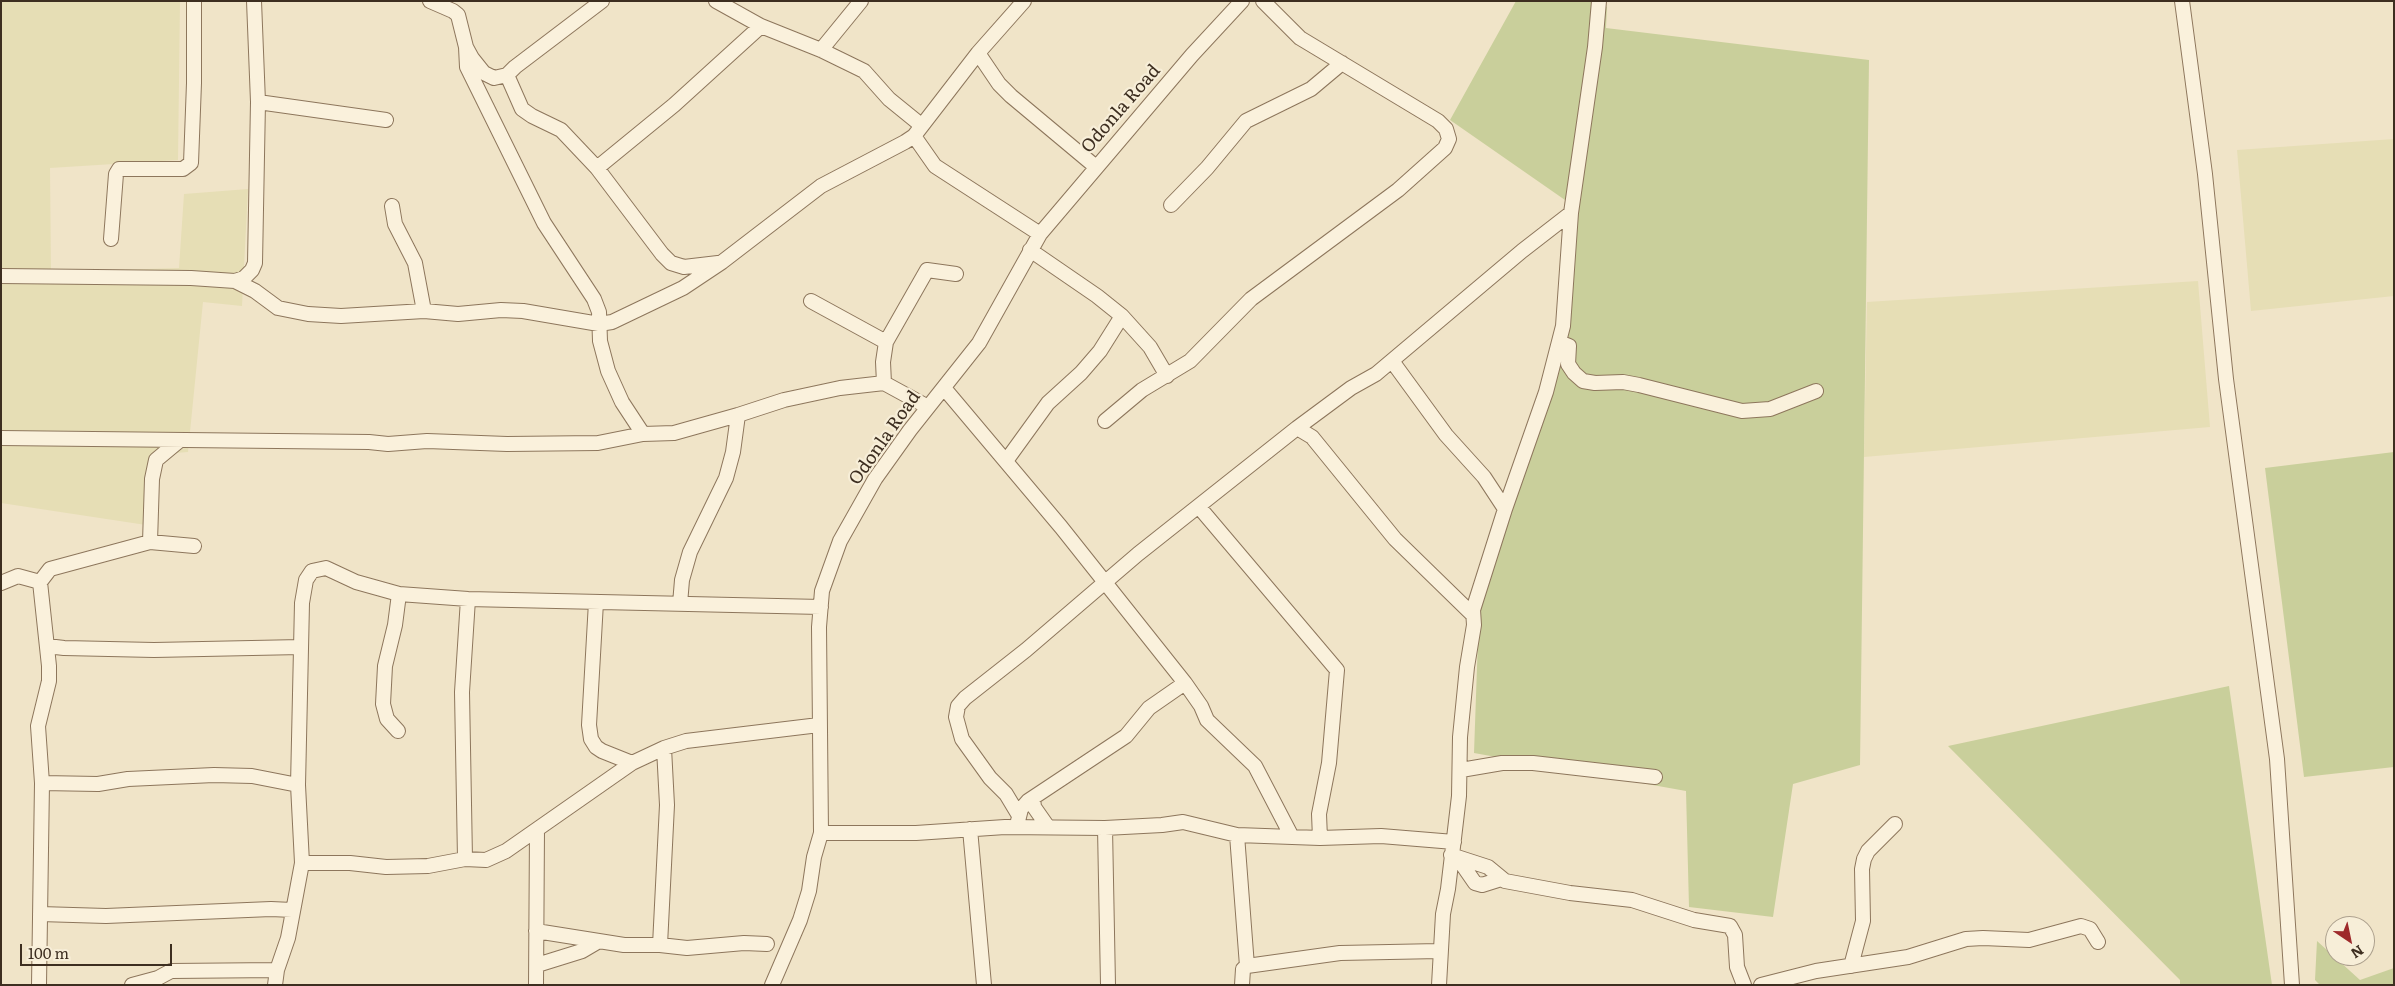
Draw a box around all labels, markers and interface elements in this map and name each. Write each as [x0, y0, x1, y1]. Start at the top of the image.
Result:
street label: Odonla Road [1077, 60, 1165, 158]
street label: Odonla Road [845, 387, 925, 489]
north arrow [2325, 916, 2375, 966]
scale bar [22, 934, 175, 966]
text: 100 m [28, 941, 69, 964]
text: N [2347, 941, 2368, 964]

